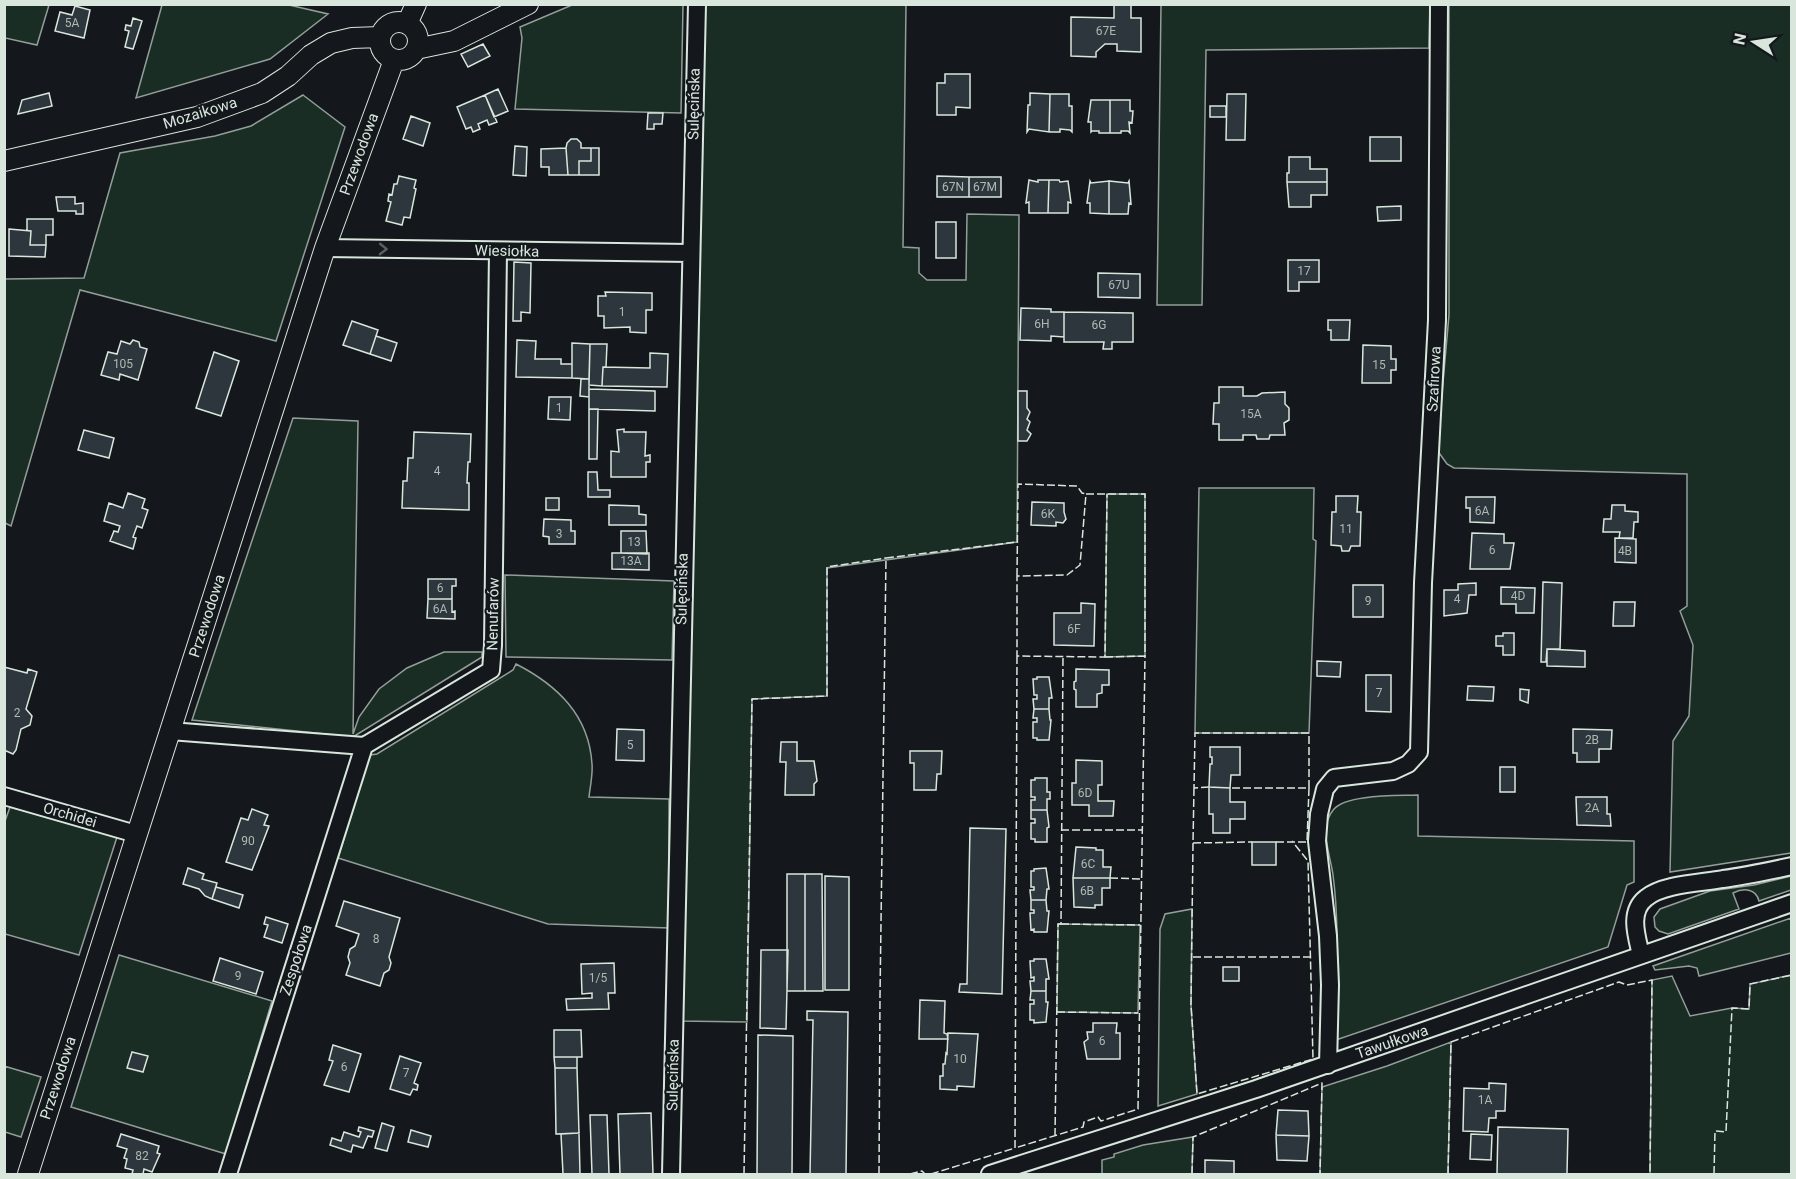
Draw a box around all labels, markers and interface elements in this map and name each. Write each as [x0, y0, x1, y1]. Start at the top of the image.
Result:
north arrow [1724, 12, 1784, 72]
house number: 5A [65, 16, 79, 30]
house number: 67E [1096, 24, 1116, 38]
text: N [1729, 31, 1750, 46]
street label: Sulęcińska [684, 68, 704, 140]
street label: Mozaikowa [161, 93, 239, 133]
street label: Przewodowa [336, 110, 382, 198]
house number: 67N [942, 180, 964, 194]
house number: 67M [973, 180, 997, 194]
street label: Wiesiołka [475, 241, 539, 261]
one-way arrow [379, 243, 388, 255]
house number: 17 [1297, 264, 1311, 278]
house number: 67U [1108, 278, 1130, 292]
house number: 1 [619, 305, 625, 319]
house number: 6H [1034, 317, 1050, 331]
house number: 6G [1092, 318, 1106, 332]
street label: Szafirowa [1423, 346, 1445, 412]
house number: 105 [113, 357, 133, 371]
house number: 15 [1372, 358, 1386, 372]
house number: 1 [556, 401, 562, 415]
house number: 15A [1240, 407, 1262, 421]
house number: 4 [434, 464, 441, 478]
house number: 6A [1475, 504, 1489, 518]
house number: 6K [1041, 507, 1056, 521]
house number: 11 [1339, 522, 1353, 536]
house number: 3 [556, 527, 562, 541]
house number: 13 [627, 535, 641, 549]
house number: 6 [1489, 543, 1496, 557]
house number: 4B [1618, 544, 1632, 558]
street label: Sulęcińska [672, 553, 692, 625]
house number: 13A [620, 554, 642, 568]
street label: Przewodowa [185, 572, 229, 660]
street label: Nenufarów [483, 577, 503, 651]
house number: 6 [437, 581, 444, 595]
house number: 4D [1511, 589, 1525, 603]
house number: 4 [1454, 592, 1461, 606]
house number: 9 [1365, 594, 1371, 608]
house number: 6A [433, 602, 447, 616]
house number: 6F [1067, 622, 1081, 636]
house number: 7 [1376, 686, 1383, 700]
house number: 2 [14, 706, 21, 720]
house number: 2B [1585, 733, 1599, 747]
house number: 5 [627, 738, 634, 752]
house number: 6D [1078, 786, 1092, 800]
street label: Orchidei [41, 799, 99, 831]
house number: 2A [1585, 801, 1599, 815]
house number: 90 [241, 834, 255, 848]
house number: 6C [1081, 857, 1095, 871]
house number: 6B [1080, 884, 1094, 898]
street label: Zespołowa [276, 922, 316, 998]
house number: 8 [373, 932, 380, 946]
house number: 9 [235, 969, 241, 983]
house number: 1/5 [589, 971, 607, 985]
street label: Tawułkowa [1353, 1021, 1431, 1063]
street label: Przewodowa [36, 1034, 80, 1122]
house number: 6 [1099, 1034, 1106, 1048]
street label: Sulęcińska [663, 1039, 683, 1111]
house number: 10 [953, 1052, 967, 1066]
house number: 6 [341, 1060, 348, 1074]
house number: 7 [403, 1066, 410, 1080]
house number: 1A [1478, 1093, 1492, 1107]
house number: 82 [135, 1149, 149, 1163]

